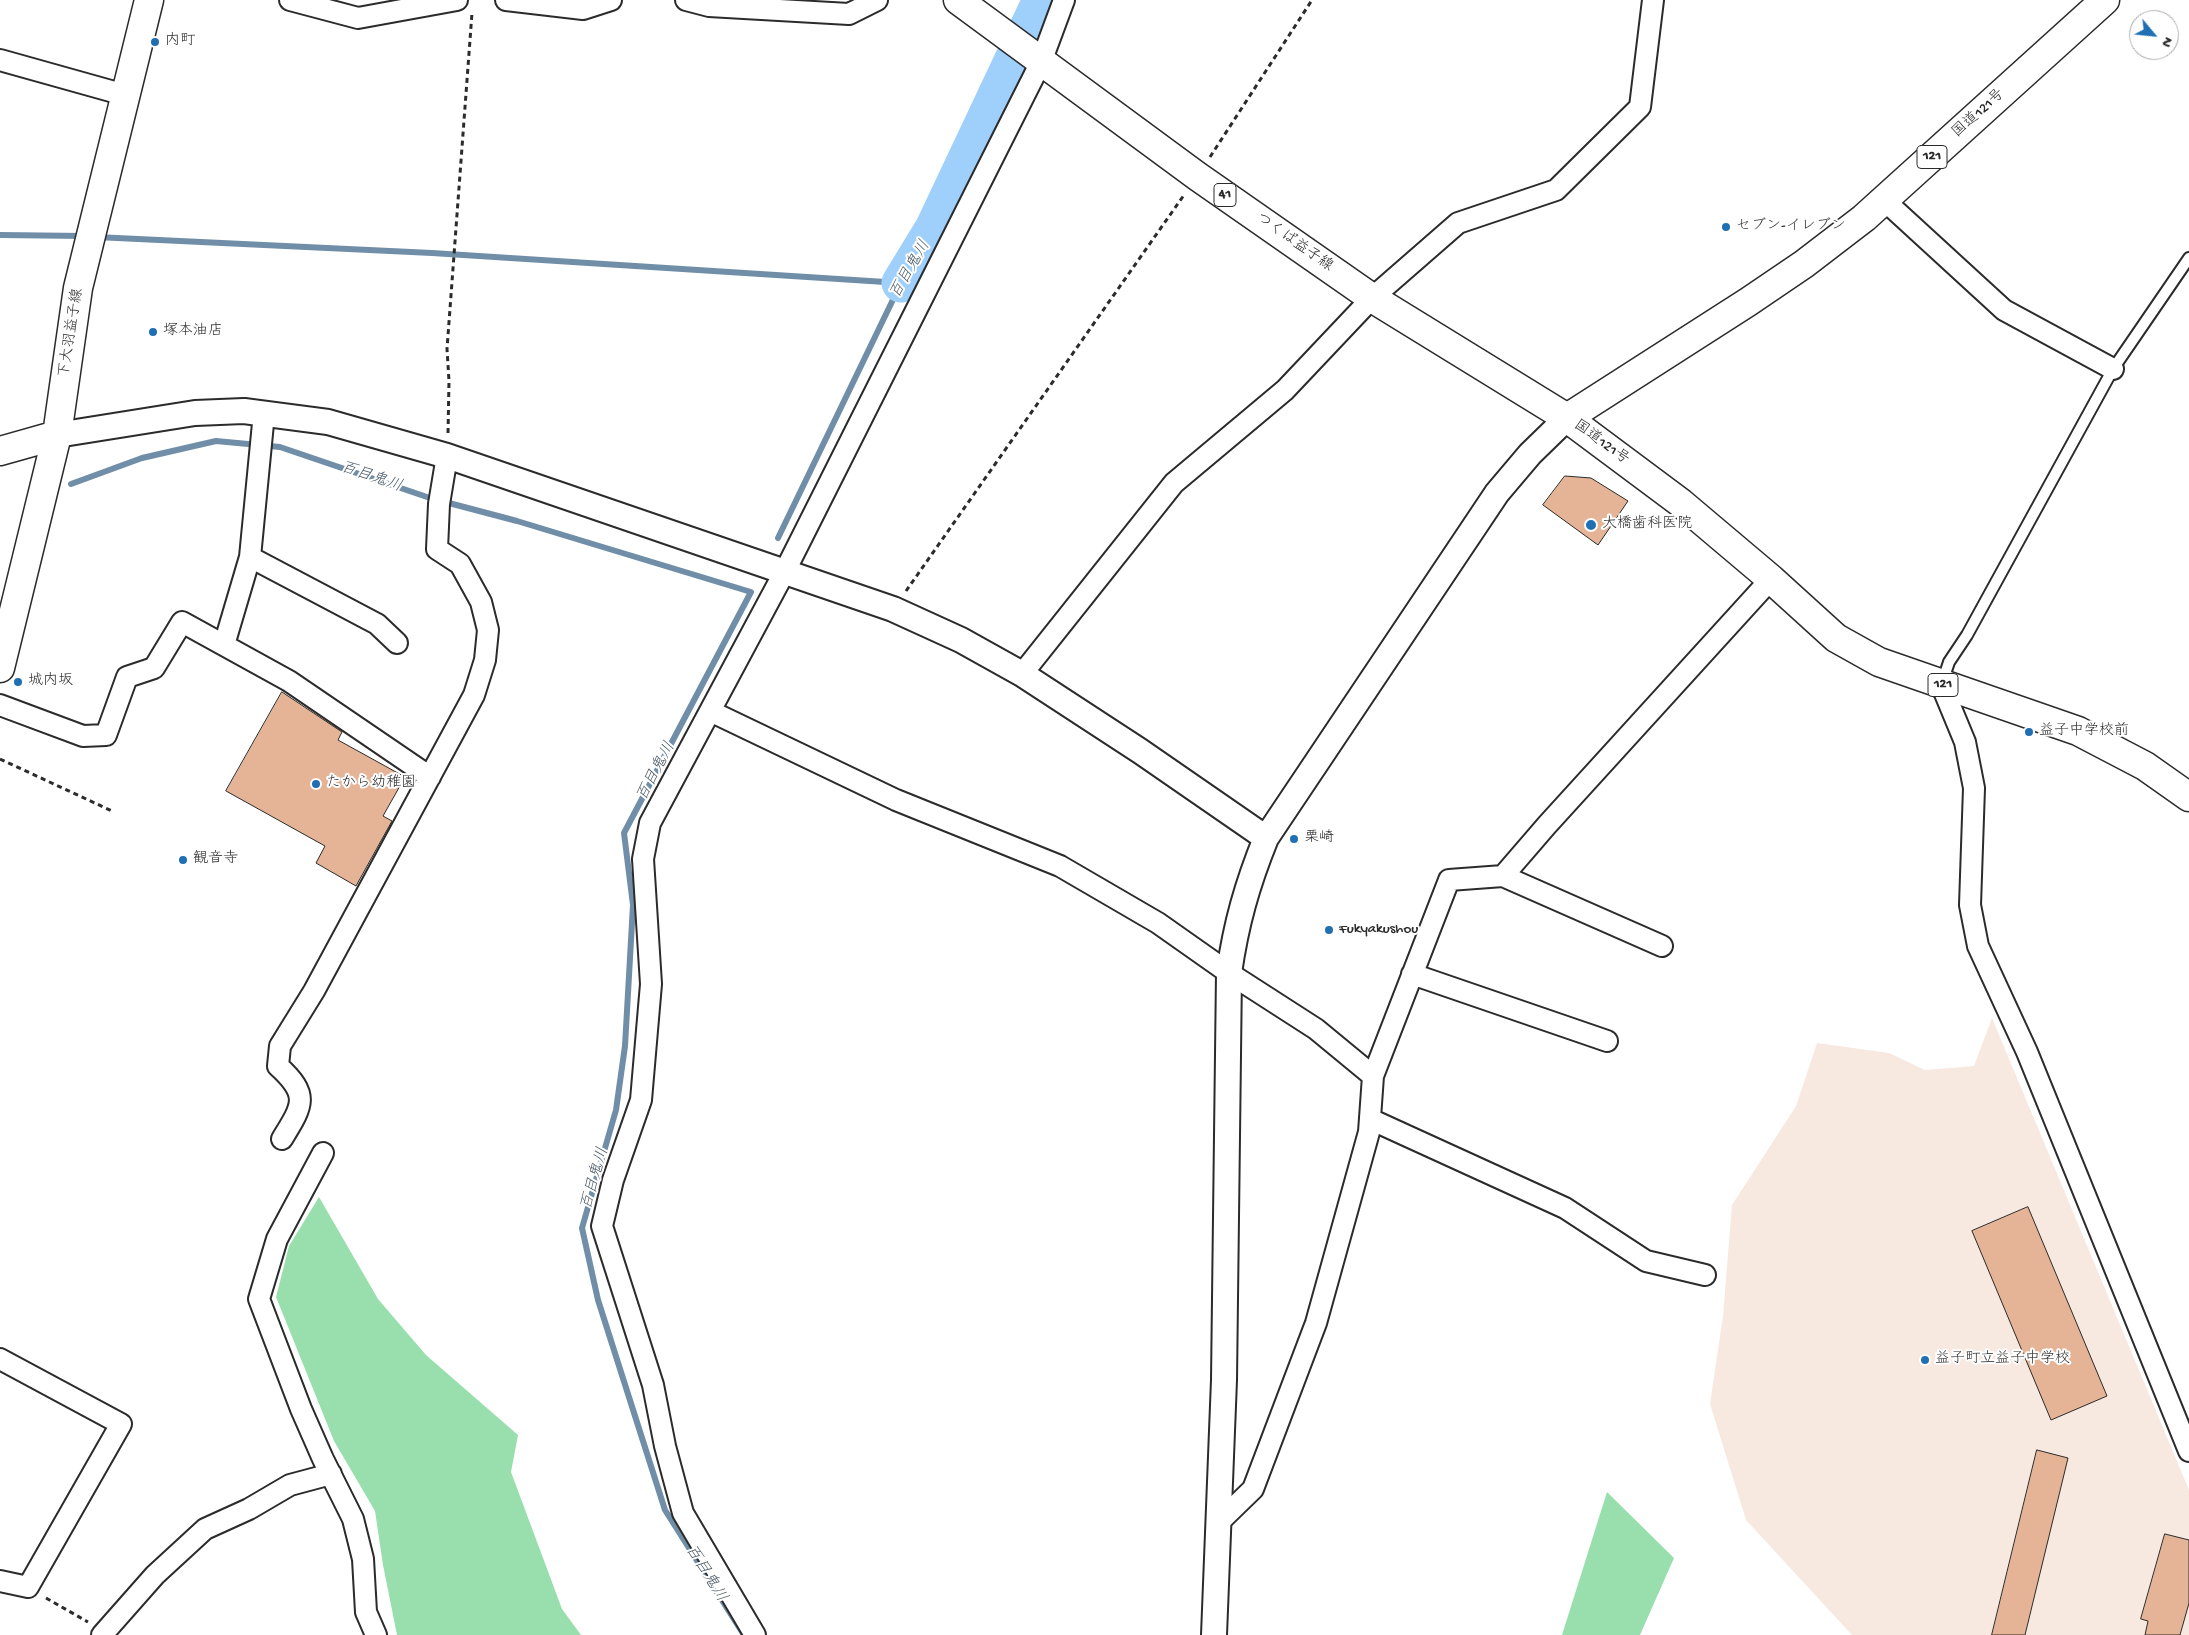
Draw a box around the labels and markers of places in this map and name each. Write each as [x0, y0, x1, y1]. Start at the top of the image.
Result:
place label: 内町 [165, 33, 195, 51]
marker: 内町 [149, 36, 161, 48]
place label: セブン-イレブン [1736, 218, 1846, 236]
marker: セブン-イレブン [1720, 221, 1732, 233]
place label: 塚本油店 [163, 323, 223, 341]
marker: 塚本油店 [147, 326, 159, 338]
place label: 大橋歯科医院 [1602, 516, 1692, 534]
marker: 大橋歯科医院 [1584, 518, 1598, 532]
place label: 城内坂 [28, 673, 73, 691]
marker: 城内坂 [12, 676, 24, 688]
place label: 益子中学校前 [2039, 723, 2129, 741]
marker: 益子中学校前 [2023, 726, 2035, 738]
place label: たから幼稚園 [326, 775, 416, 793]
marker: たから幼稚園 [310, 778, 322, 790]
place label: 栗崎 [1304, 830, 1334, 848]
marker: 栗崎 [1288, 833, 1300, 845]
place label: 観音寺 [193, 851, 238, 869]
marker: 観音寺 [177, 854, 189, 866]
place label: Fukyakushou [1339, 921, 1418, 939]
marker: Fukyakushou [1323, 924, 1335, 936]
place label: 益子町立益子中学校 [1935, 1351, 2070, 1369]
marker: 益子町立益子中学校 [1919, 1354, 1931, 1366]

